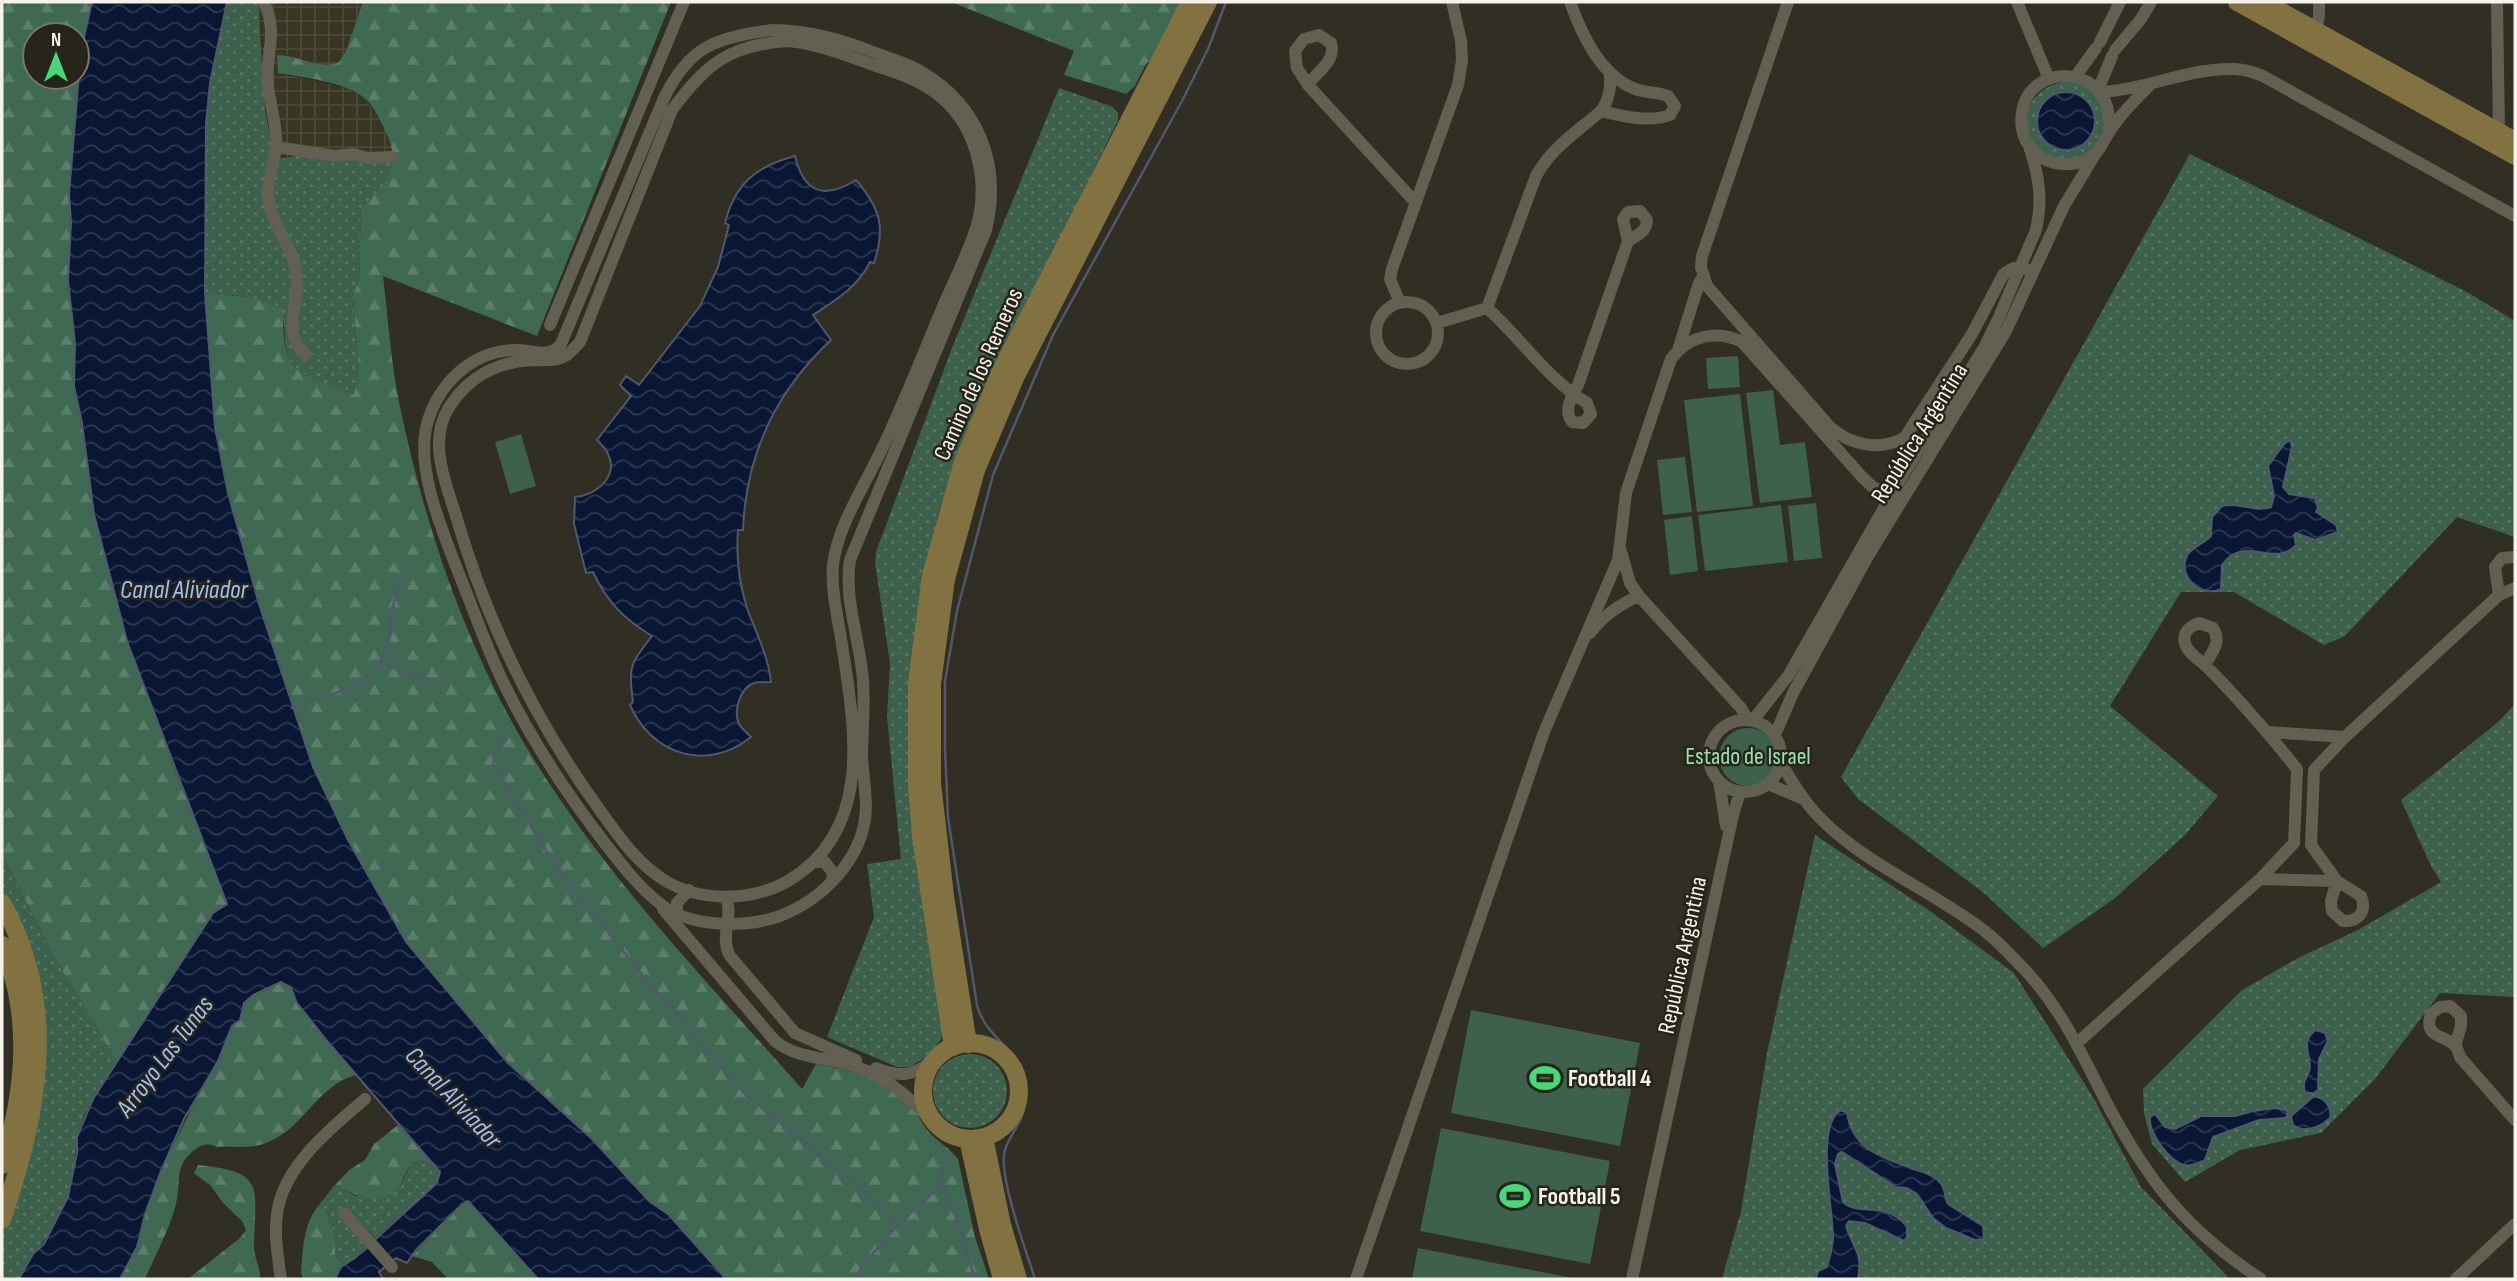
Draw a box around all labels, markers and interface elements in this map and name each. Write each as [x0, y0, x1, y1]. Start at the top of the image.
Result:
north arrow [21, 21, 91, 91]
text: N [51, 29, 61, 52]
street label: Camino de los Remeros [928, 284, 1029, 465]
street label: República Argentina [1865, 358, 1974, 509]
water label: Canal Aliviador [120, 575, 250, 606]
park label: Estado de Israel [1685, 742, 1811, 771]
street label: República Argentina [1652, 874, 1713, 1036]
water label: Arroyo Las Tunas [109, 991, 221, 1124]
water label: Canal Aliviador [398, 1041, 509, 1157]
sports icon: Football 4 [1528, 1061, 1562, 1095]
place label: Football 4 [1568, 1064, 1651, 1093]
sports icon: Football 5 [1498, 1179, 1532, 1213]
place label: Football 5 [1538, 1182, 1621, 1211]

